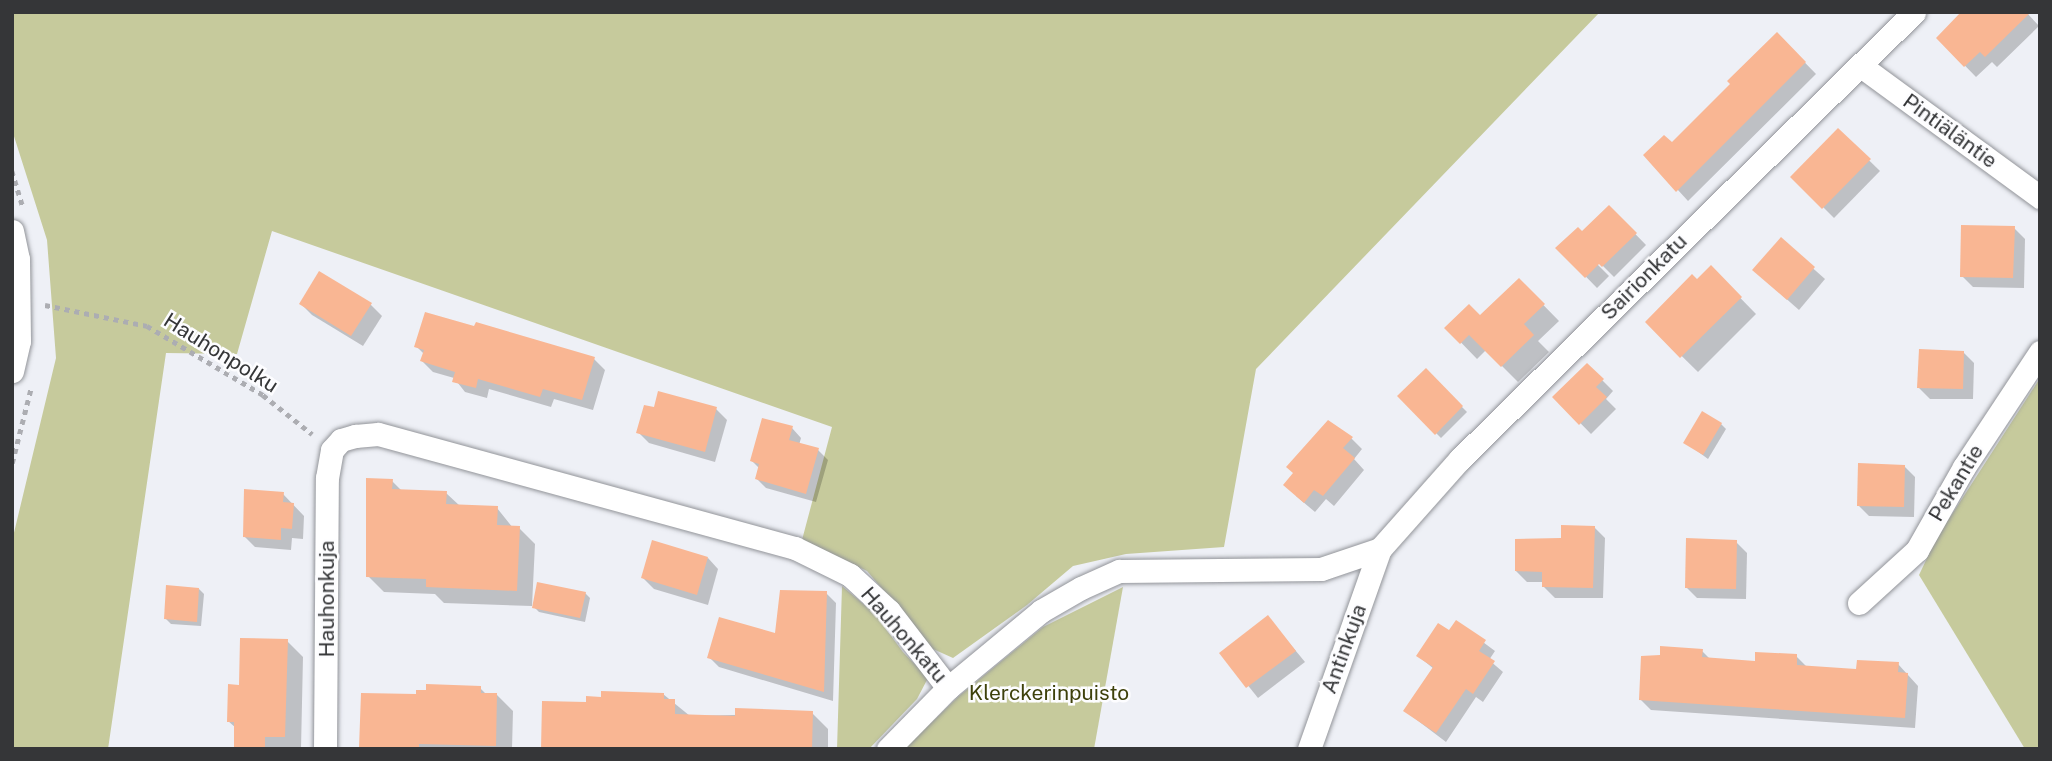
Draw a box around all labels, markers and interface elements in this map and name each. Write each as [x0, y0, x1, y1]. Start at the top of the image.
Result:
street label: Pintiäläntie [1898, 88, 2002, 174]
street label: Sairionkatu [1596, 229, 1692, 325]
street label: Hauhonpolku [159, 308, 283, 398]
street label: Pekantie [1923, 440, 1989, 526]
street label: Hauhonkuja [314, 541, 340, 657]
street label: Hauhonkatu [855, 582, 953, 688]
street label: Antinkuja [1316, 601, 1372, 697]
park label: Klerckerinpuisto [969, 680, 1129, 706]

